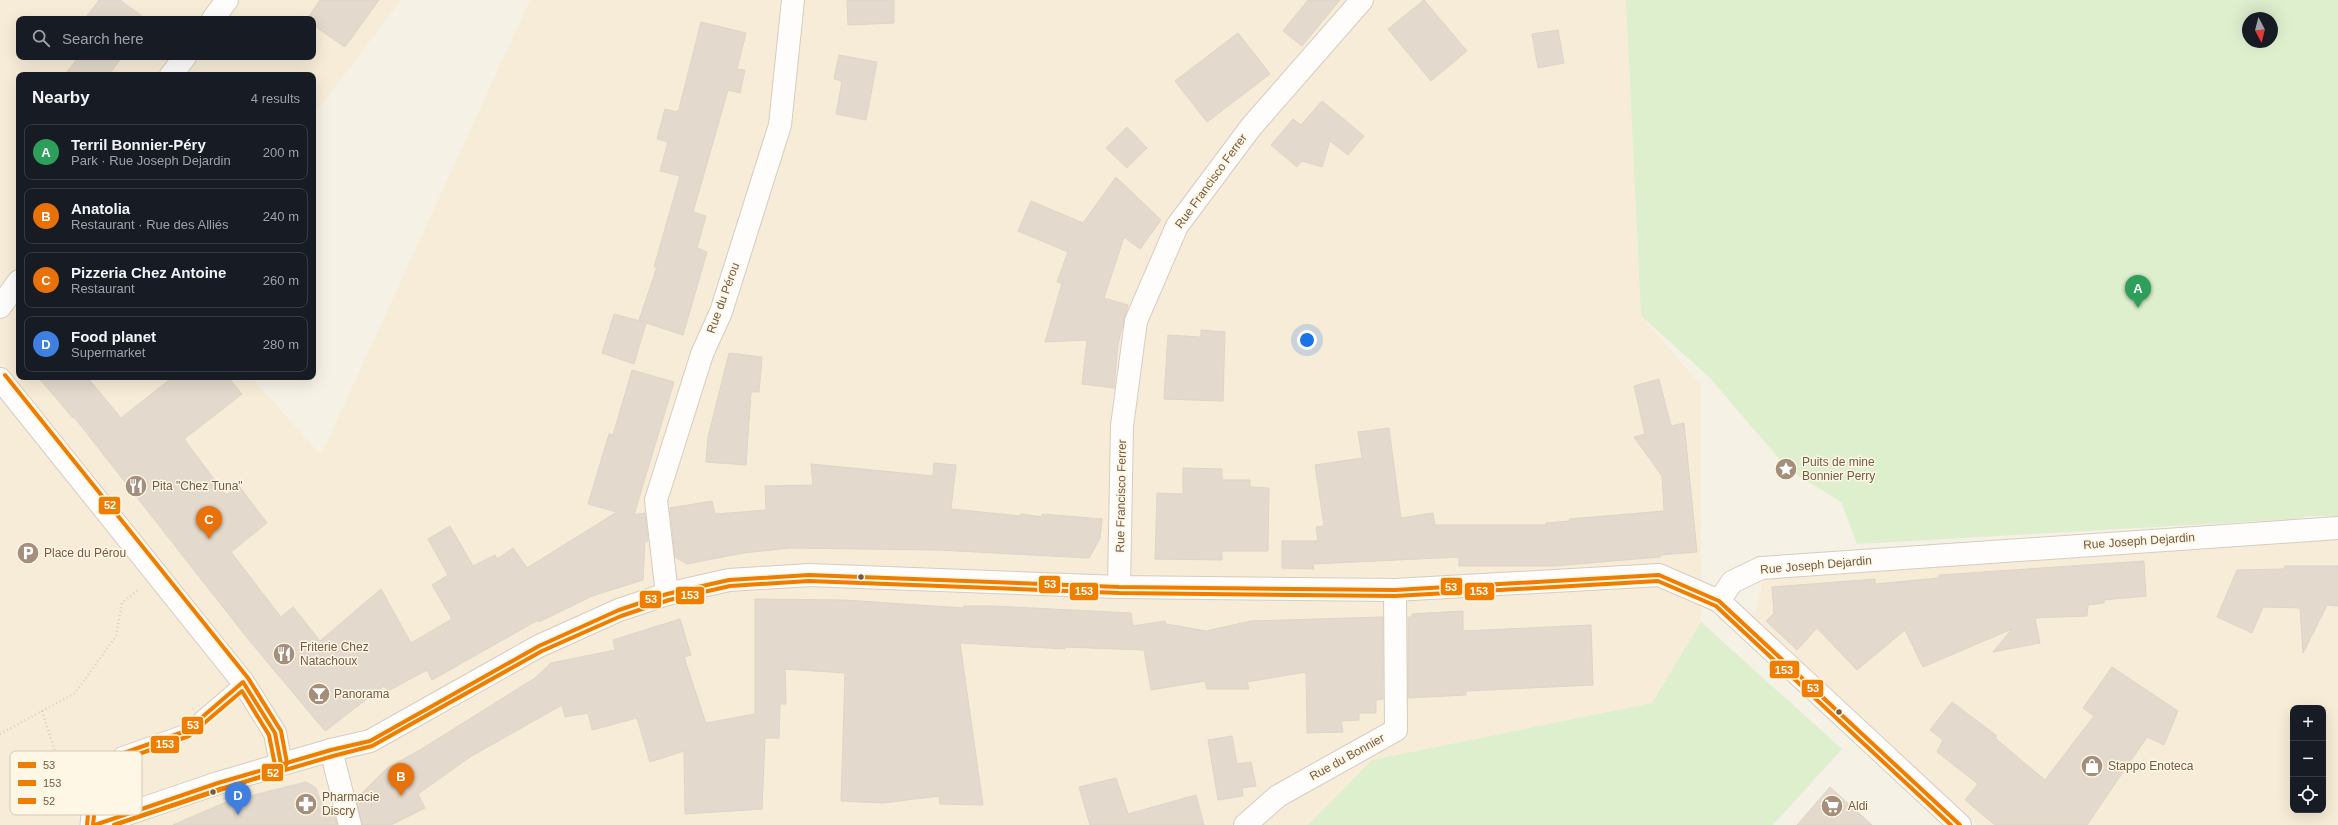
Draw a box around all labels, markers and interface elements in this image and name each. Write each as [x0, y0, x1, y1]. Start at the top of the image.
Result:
north arrow [2242, 12, 2278, 48]
search box [16, 16, 316, 60]
icon: search [30, 27, 52, 49]
text: Search here [62, 30, 144, 47]
text: Nearby [32, 88, 90, 107]
text: 4 results [251, 91, 300, 106]
street label: Rue Francisco Ferrer [1172, 131, 1250, 231]
text: Terril Bonnier-Péry [71, 136, 206, 153]
text: A [41, 145, 51, 160]
text: 200 m [263, 145, 299, 160]
text: Park · Rue Joseph Dejardin [71, 153, 231, 168]
text: Anatolia [71, 200, 130, 217]
text: B [41, 209, 51, 224]
text: 240 m [263, 209, 299, 224]
text: Restaurant · Rue des Alliés [71, 217, 229, 232]
street label: Rue du Pérou [704, 261, 742, 335]
text: Pizzeria Chez Antoine [71, 264, 226, 281]
text: C [41, 273, 51, 288]
text: 260 m [263, 273, 299, 288]
pin: A [2125, 275, 2151, 308]
text: Restaurant [71, 281, 135, 296]
text: Food planet [71, 328, 156, 345]
your location [1297, 330, 1317, 350]
text: D [41, 337, 51, 352]
text: 280 m [263, 337, 299, 352]
text: Supermarket [71, 345, 145, 360]
street label: Rue Francisco Ferrer [1113, 439, 1129, 553]
place label: Puits de mine Bonnier Perry [1802, 455, 1875, 483]
place icon: Puits de mine Bonnier Perry [1773, 456, 1799, 482]
restaurant icon: Pita "Chez Tuna" [123, 473, 149, 499]
place label: Pita "Chez Tuna" [152, 479, 243, 493]
line badge: 52 [98, 496, 121, 515]
text: 52 [104, 499, 116, 511]
pin: C [196, 506, 222, 539]
street label: Rue Joseph Dejardin [2083, 530, 2195, 552]
parking icon: Place du Pérou [15, 540, 41, 566]
place label: Place du Pérou [44, 546, 126, 560]
street label: Rue Joseph Dejardin [1760, 553, 1872, 577]
unlabelled marker [856, 572, 866, 582]
line badge: 53 [1038, 575, 1061, 594]
line badge: 53 [1440, 577, 1463, 596]
text: 53 [1044, 578, 1056, 590]
text: 53 [1445, 581, 1457, 593]
line badge: 153 [1069, 582, 1099, 601]
line badge: 153 [1464, 582, 1495, 601]
text: 153 [1075, 585, 1093, 597]
text: 153 [1470, 585, 1488, 597]
line badge: 153 [675, 586, 705, 605]
text: 153 [681, 589, 699, 601]
line badge: 53 [639, 590, 662, 609]
text: 53 [645, 593, 657, 605]
place label: Friterie Chez Natachoux [300, 640, 369, 668]
restaurant icon: Friterie Chez Natachoux [271, 641, 297, 667]
line badge: 153 [1769, 660, 1800, 679]
text: 153 [1775, 664, 1793, 676]
line badge: 53 [1801, 679, 1824, 698]
bar icon: Panorama [306, 681, 332, 707]
text: 53 [1807, 682, 1819, 694]
place label: Panorama [334, 687, 390, 701]
map controls [2290, 705, 2326, 813]
button: + [2290, 705, 2326, 741]
unlabelled marker [1834, 707, 1844, 717]
line badge: 53 [181, 716, 204, 735]
text: 53 [187, 719, 199, 731]
street label: Rue du Bonnier [1307, 731, 1387, 783]
line badge: 153 [150, 735, 180, 754]
text: 153 [156, 738, 174, 750]
button: − [2290, 741, 2326, 777]
legend [10, 751, 142, 815]
shop icon: Stappo Enoteca [2079, 753, 2105, 779]
text: 53 [43, 759, 55, 771]
place label: Stappo Enoteca [2108, 759, 2194, 773]
line badge: 52 [261, 763, 284, 782]
pin: B [388, 763, 414, 796]
text: 52 [267, 767, 279, 779]
text: 153 [43, 777, 61, 789]
button: locate [2290, 777, 2326, 813]
pin: D [225, 782, 251, 815]
unlabelled marker [208, 787, 218, 797]
place label: Pharmacie Discry [322, 790, 380, 818]
pharmacy icon: Pharmacie Discry [293, 791, 319, 817]
supermarket icon: Aldi [1819, 793, 1845, 819]
text: 52 [43, 795, 55, 807]
place label: Aldi [1848, 799, 1868, 813]

